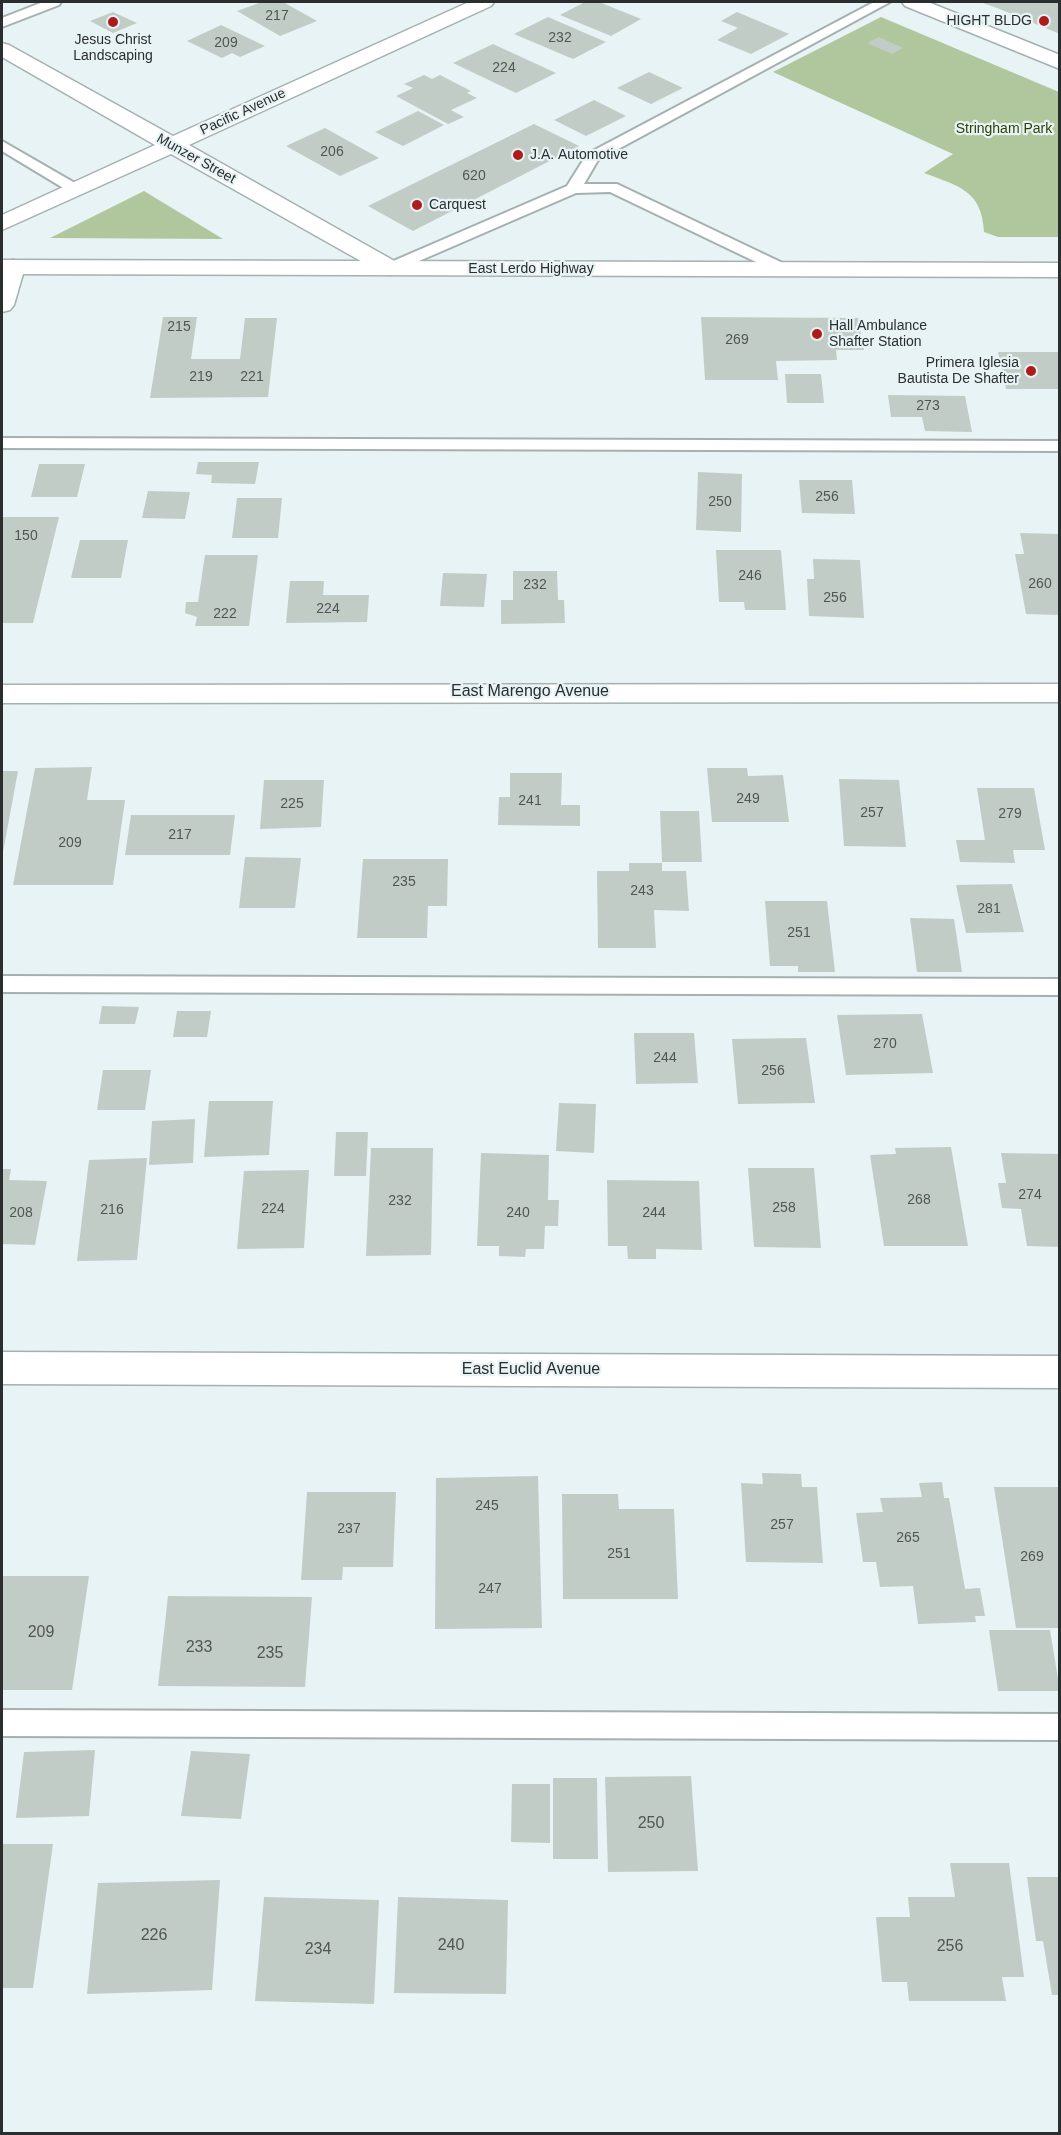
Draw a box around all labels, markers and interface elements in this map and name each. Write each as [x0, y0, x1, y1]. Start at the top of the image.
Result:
house number: 217 [265, 8, 289, 24]
place label: HIGHT BLDG [946, 13, 1032, 29]
marker: HIGHT BLDG [1037, 14, 1051, 28]
marker: Jesus Christ Landscaping [106, 15, 120, 29]
house number: 232 [548, 30, 572, 46]
place label: Jesus Christ Landscaping [73, 32, 153, 64]
house number: 209 [214, 35, 238, 51]
house number: 224 [492, 60, 516, 76]
street label: Pacific Avenue [198, 85, 288, 139]
park label: Stringham Park [956, 121, 1052, 137]
street label: Munzer Street [153, 130, 239, 188]
house number: 206 [320, 144, 344, 160]
place label: J.A. Automotive [530, 147, 628, 163]
marker: J.A. Automotive [511, 148, 525, 162]
house number: 620 [462, 168, 486, 184]
place label: Carquest [429, 197, 486, 213]
marker: Carquest [410, 198, 424, 212]
street label: East Lerdo Highway [468, 261, 594, 277]
place label: Hall Ambulance Shafter Station [829, 318, 927, 350]
house number: 215 [167, 319, 191, 335]
marker: Hall Ambulance Shafter Station [810, 327, 824, 341]
house number: 269 [725, 332, 749, 348]
place label: Primera Iglesia Bautista De Shafter [898, 355, 1019, 388]
marker: Primera Iglesia Bautista De Shafter [1024, 364, 1038, 378]
house number: 219 [189, 369, 213, 385]
house number: 221 [240, 369, 264, 385]
house number: 273 [916, 398, 940, 414]
house number: 256 [815, 489, 839, 505]
house number: 250 [708, 494, 732, 510]
house number: 150 [14, 528, 38, 544]
house number: 246 [738, 568, 762, 584]
house number: 260 [1028, 576, 1052, 592]
house number: 232 [523, 577, 547, 593]
house number: 256 [823, 590, 847, 606]
house number: 224 [316, 601, 340, 617]
house number: 222 [213, 606, 237, 622]
street label: East Marengo Avenue [451, 682, 609, 702]
house number: 249 [736, 791, 760, 807]
house number: 241 [518, 793, 542, 809]
house number: 225 [280, 796, 304, 812]
house number: 257 [860, 805, 884, 821]
house number: 279 [998, 806, 1022, 822]
house number: 217 [168, 827, 192, 843]
house number: 209 [58, 835, 82, 851]
house number: 235 [392, 874, 416, 890]
house number: 243 [630, 883, 654, 899]
house number: 281 [977, 901, 1001, 917]
house number: 251 [787, 925, 811, 941]
house number: 270 [873, 1036, 897, 1052]
house number: 244 [653, 1050, 677, 1066]
house number: 256 [761, 1063, 785, 1079]
house number: 274 [1018, 1187, 1042, 1203]
house number: 268 [907, 1192, 931, 1208]
house number: 232 [388, 1193, 412, 1209]
house number: 258 [772, 1200, 796, 1216]
house number: 224 [261, 1201, 285, 1217]
house number: 216 [100, 1202, 124, 1218]
house number: 208 [9, 1205, 33, 1221]
house number: 240 [506, 1205, 530, 1221]
house number: 244 [642, 1205, 666, 1221]
street label: East Euclid Avenue [462, 1360, 600, 1380]
house number: 245 [475, 1498, 499, 1514]
house number: 257 [770, 1517, 794, 1533]
house number: 237 [337, 1521, 361, 1537]
house number: 265 [896, 1530, 920, 1546]
house number: 251 [607, 1546, 631, 1562]
house number: 269 [1020, 1549, 1044, 1565]
house number: 247 [478, 1581, 502, 1597]
house number: 209 [28, 1623, 54, 1643]
house number: 233 [186, 1638, 212, 1658]
house number: 235 [257, 1644, 283, 1664]
house number: 250 [638, 1814, 664, 1834]
house number: 226 [141, 1926, 167, 1946]
house number: 240 [438, 1936, 464, 1956]
house number: 256 [937, 1937, 963, 1957]
house number: 234 [305, 1940, 331, 1960]

